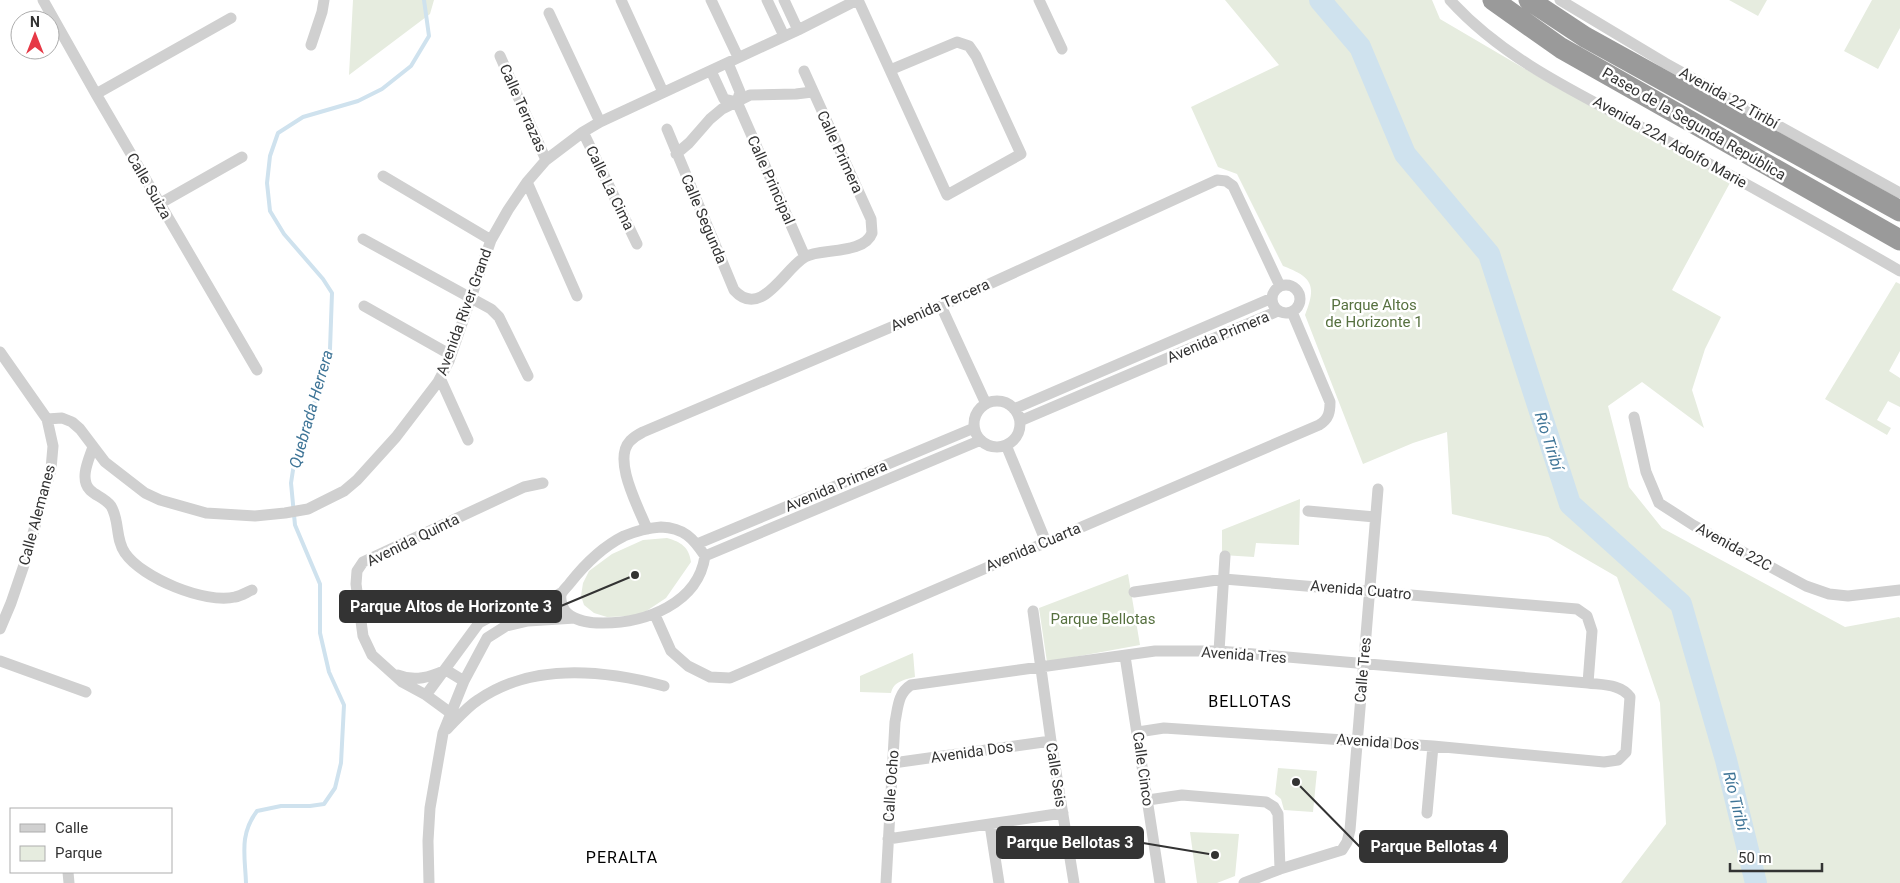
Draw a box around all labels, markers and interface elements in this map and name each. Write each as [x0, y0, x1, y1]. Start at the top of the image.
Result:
north arrow [10, 10, 60, 60]
text: N [30, 14, 40, 30]
street label: Calle Terrazas [496, 61, 550, 155]
street label: Avenida 22 Tiribí [1676, 63, 1783, 133]
street label: Paseo de la Segunda República [1599, 64, 1789, 184]
street label: Avenida 22A Adolfo Marie [1590, 92, 1750, 192]
street label: Calle Primera [813, 108, 867, 196]
street label: Calle Principal [743, 133, 799, 227]
street label: Calle La Cima [582, 143, 638, 233]
street label: Calle Suiza [123, 150, 175, 222]
street label: Calle Segunda [677, 172, 731, 266]
street label: Avenida River Grand [433, 246, 495, 378]
street label: Avenida Tercera [888, 275, 992, 335]
park label: Parque Altos de Horizonte 1 [1325, 296, 1423, 331]
street label: Avenida Primera [1164, 307, 1272, 367]
water label: Quebrada Herrera [285, 348, 337, 470]
water label: Río Tiribí [1531, 409, 1568, 475]
street label: Avenida Primera [782, 456, 890, 516]
street label: Calle Alemanes [15, 463, 59, 567]
street label: Avenida Quinta [364, 510, 462, 570]
street label: Avenida Cuarta [983, 519, 1083, 575]
street label: Avenida 22C [1693, 519, 1775, 575]
street label: Avenida Cuatro [1310, 577, 1412, 603]
callout: Parque Altos de Horizonte 3 [340, 591, 561, 622]
text: Parque Altos de Horizonte 3 [350, 597, 552, 616]
park label: Parque Bellotas [1051, 610, 1155, 628]
street label: Calle Tres [1351, 637, 1375, 703]
street label: Avenida Tres [1201, 643, 1287, 667]
district label: BELLOTAS [1208, 692, 1292, 711]
street label: Avenida Dos [1336, 730, 1420, 754]
street label: Calle Cinco [1129, 731, 1157, 807]
street label: Avenida Dos [930, 737, 1014, 767]
street label: Calle Seis [1042, 741, 1070, 809]
street label: Calle Ocho [880, 750, 902, 822]
water label: Río Tiribí [1719, 769, 1753, 835]
legend [10, 808, 172, 873]
text: Calle [55, 819, 88, 837]
callout: Parque Bellotas 3 [997, 827, 1143, 858]
callout: Parque Bellotas 4 [1360, 831, 1507, 862]
text: Parque Bellotas 3 [1007, 833, 1133, 852]
text: Parque Bellotas 4 [1371, 837, 1497, 856]
scale bar [1730, 840, 1822, 872]
text: Parque [55, 844, 102, 862]
district label: PERALTA [586, 848, 658, 867]
text: 50 m [1738, 849, 1772, 867]

